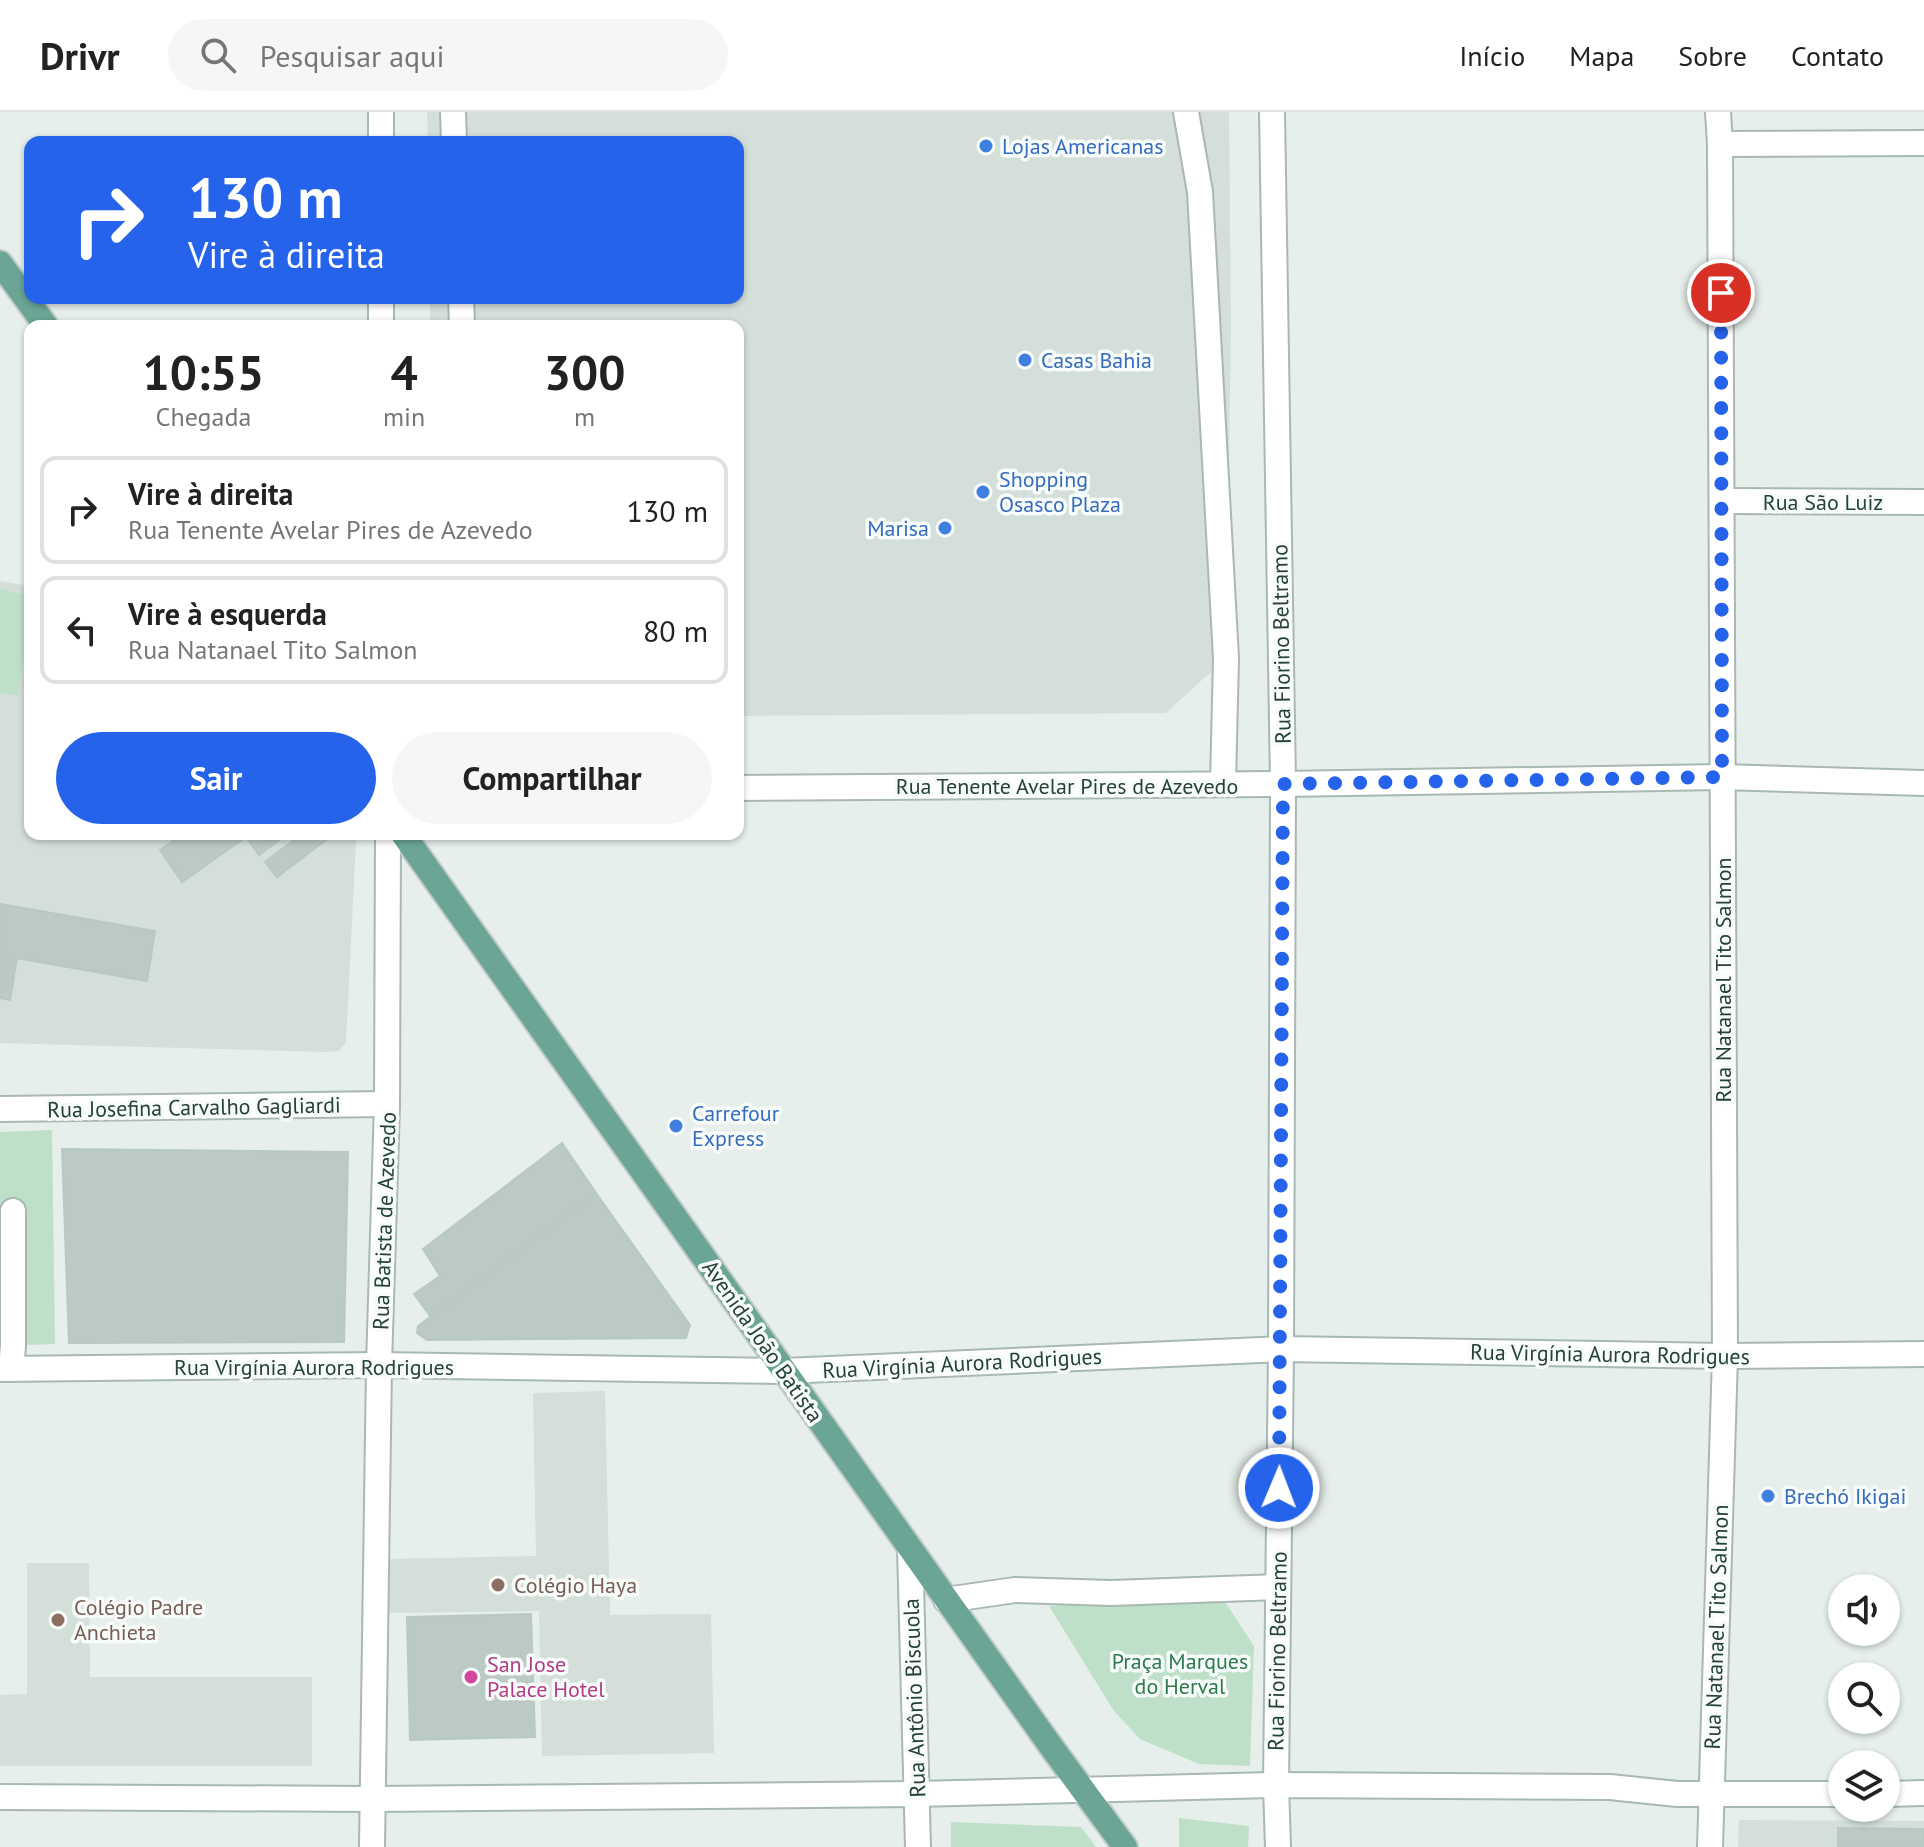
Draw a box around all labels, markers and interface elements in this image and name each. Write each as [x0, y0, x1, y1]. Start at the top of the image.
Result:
search box [168, 19, 728, 91]
text: Drivr [40, 31, 120, 80]
icon: search [196, 33, 240, 77]
text: Pesquisar aqui [260, 36, 444, 75]
text: Início [1459, 37, 1525, 74]
text: Mapa [1569, 37, 1634, 74]
text: Sobre [1678, 37, 1747, 74]
text: Contato [1791, 37, 1884, 74]
place label: Lojas Americanas [1002, 132, 1163, 160]
marker: Lojas Americanas [977, 137, 995, 155]
text: 130 m [188, 161, 343, 233]
icon: right [56, 168, 160, 272]
text: Vire à direita [188, 231, 385, 278]
pin [1687, 259, 1755, 327]
icon: arrive [1699, 271, 1743, 315]
text: 10:55 [143, 341, 264, 403]
text: 4 [390, 341, 418, 403]
text: 300 [544, 341, 625, 403]
place label: Casas Bahia [1041, 346, 1152, 374]
marker: Casas Bahia [1016, 351, 1034, 369]
text: Chegada [156, 400, 251, 433]
text: min [383, 400, 425, 433]
text: m [574, 400, 595, 433]
place label: Shopping Osasco Plaza [999, 465, 1121, 518]
text: Vire à direita [128, 474, 293, 513]
marker: Shopping Osasco Plaza [974, 483, 992, 501]
icon: right [60, 488, 104, 532]
street label: Rua São Luiz [1763, 488, 1883, 516]
text: 130 m [627, 491, 708, 530]
text: Rua Tenente Avelar Pires de Azevedo [128, 513, 533, 546]
place label: Marisa [867, 514, 929, 542]
marker: Marisa [936, 519, 954, 537]
street label: Rua Fiorino Beltramo [1265, 544, 1297, 744]
text: Vire à esquerda [128, 594, 327, 633]
icon: left [60, 608, 104, 652]
text: 80 m [643, 611, 708, 650]
text: Rua Natanael Tito Salmon [128, 633, 418, 666]
button: Sair [56, 732, 376, 824]
button: Compartilhar [392, 732, 712, 824]
street label: Rua Tenente Avelar Pires de Azevedo [896, 772, 1238, 800]
street label: Rua Natanael Tito Salmon [1709, 857, 1737, 1103]
street label: Rua Josefina Carvalho Gagliardi [47, 1090, 341, 1124]
place label: Carrefour Express [692, 1099, 780, 1152]
street label: Rua Batista de Azevedo [366, 1112, 402, 1330]
marker: Carrefour Express [667, 1117, 685, 1135]
street label: Avenida João Batista [697, 1254, 829, 1428]
street label: Rua Virgínia Aurora Rodrigues [1470, 1338, 1750, 1370]
street label: Rua Virgínia Aurora Rodrigues [822, 1342, 1102, 1384]
street label: Rua Virgínia Aurora Rodrigues [174, 1353, 454, 1381]
position arrow [1237, 1446, 1321, 1530]
place label: Brechó Ikigai [1784, 1482, 1906, 1510]
marker: Brechó Ikigai [1759, 1487, 1777, 1505]
street label: Rua Natanael Tito Salmon [1698, 1504, 1734, 1750]
street label: Rua Fiorino Beltramo [1261, 1551, 1293, 1751]
place label: Colégio Haya [514, 1571, 637, 1599]
map controls [1828, 1574, 1900, 1822]
button: sound [1828, 1574, 1900, 1646]
marker: Colégio Haya [489, 1576, 507, 1594]
place label: Colégio Padre Anchieta [74, 1593, 203, 1646]
street label: Rua Antônio Biscuola [897, 1598, 931, 1798]
marker: Colégio Padre Anchieta [49, 1611, 67, 1629]
park label: Praça Marques do Herval [1112, 1647, 1248, 1700]
place label: San Jose Palace Hotel [487, 1650, 605, 1703]
button: search [1828, 1662, 1900, 1734]
marker: San Jose Palace Hotel [462, 1668, 480, 1686]
button: layers [1828, 1750, 1900, 1822]

